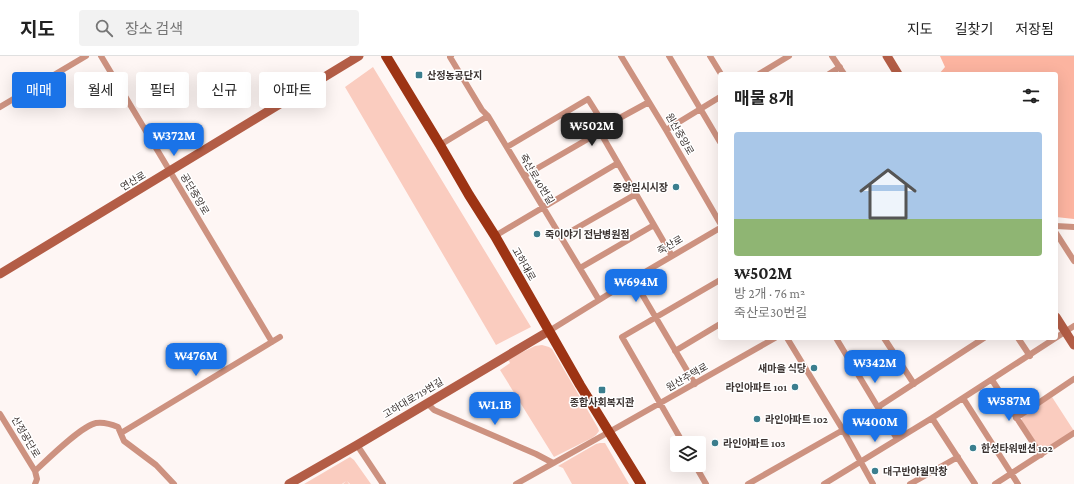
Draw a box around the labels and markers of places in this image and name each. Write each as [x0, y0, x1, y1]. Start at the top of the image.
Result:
marker: 산정농공단지 [414, 70, 424, 80]
place label: 산정농공단지 [427, 70, 482, 81]
pin: ₩502M [564, 113, 620, 147]
pin: ₩372M [146, 123, 202, 157]
place label: 중앙임시시장 [613, 182, 668, 193]
marker: 중앙임시시장 [671, 182, 681, 192]
marker: 죽이야기 전남병원점 [532, 229, 542, 239]
place label: 죽이야기 전남병원점 [545, 229, 630, 240]
pin: ₩694M [608, 269, 664, 303]
pin: ₩476M [168, 343, 224, 377]
pin: ₩342M [847, 350, 903, 384]
place label: 새마을 식당 [758, 363, 806, 374]
marker: 새마을 식당 [809, 363, 819, 373]
place label: 라인아파트 101 [726, 382, 787, 393]
marker: 라인아파트 101 [790, 382, 800, 392]
marker: 종합사회복지관 [597, 385, 607, 395]
pin: ₩587M [981, 388, 1037, 422]
pin: ₩1.1B [467, 392, 523, 426]
place label: 종합사회복지관 [570, 396, 634, 408]
pin: ₩400M [847, 409, 903, 443]
marker: 라인아파트 102 [752, 414, 762, 424]
place label: 라인아파트 102 [765, 414, 828, 425]
marker: 라인아파트 103 [710, 438, 720, 448]
place label: 라인아파트 103 [723, 438, 786, 449]
marker: 한성타워맨션 102 [968, 443, 978, 453]
place label: 한성타워맨션 102 [981, 443, 1053, 454]
marker: 대구반야월막창 [870, 466, 880, 476]
place label: 대구반야월막창 [883, 466, 947, 477]

